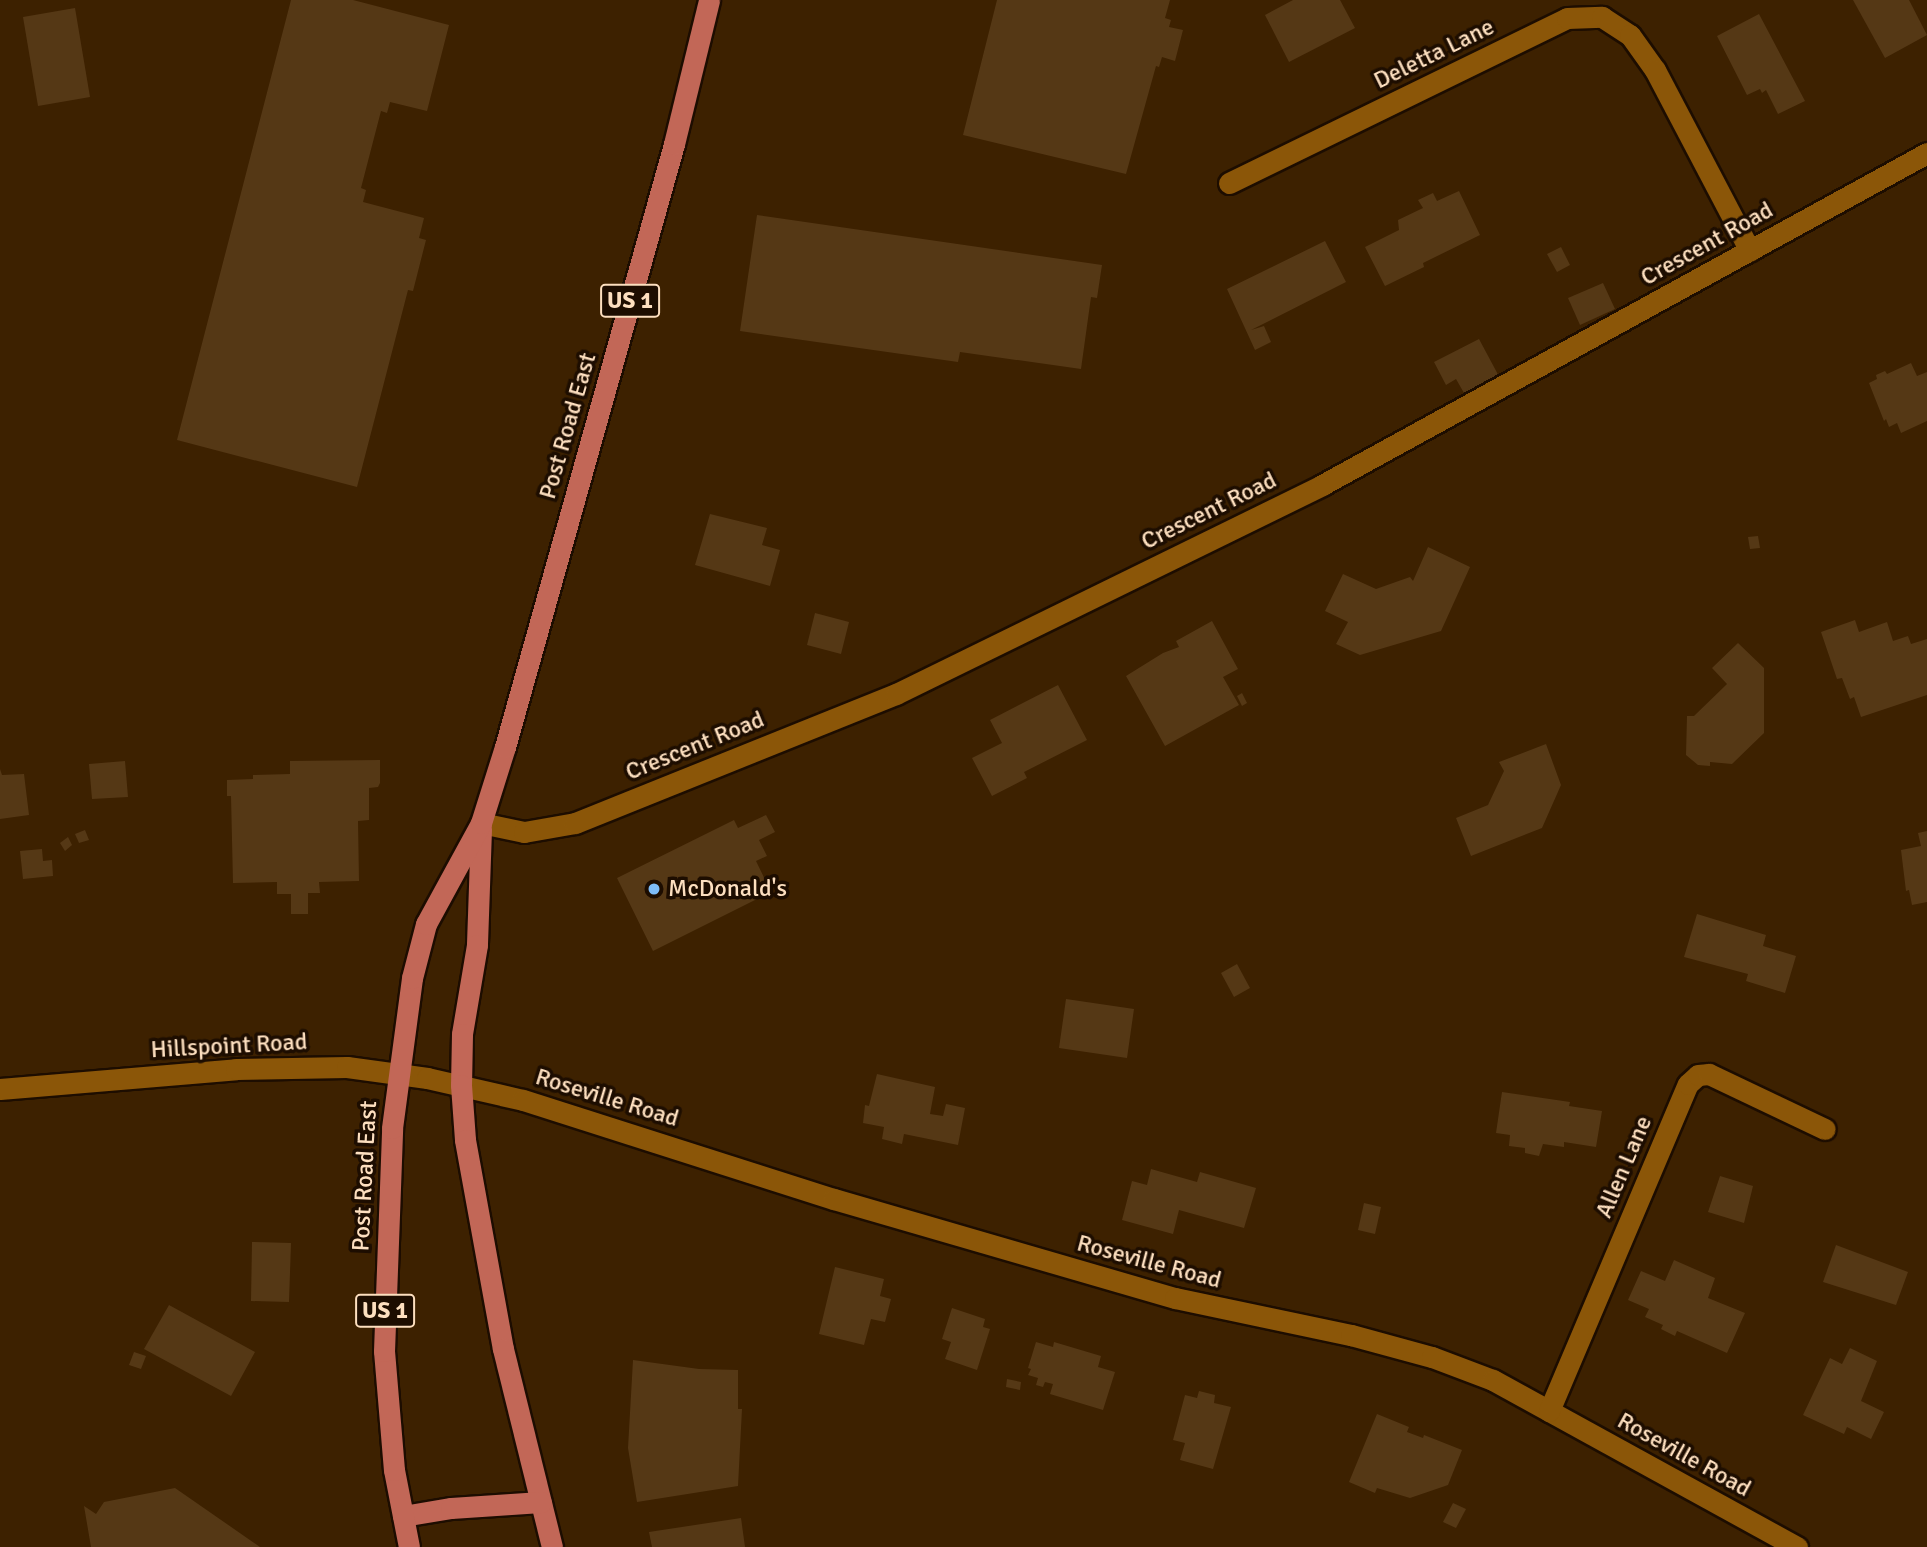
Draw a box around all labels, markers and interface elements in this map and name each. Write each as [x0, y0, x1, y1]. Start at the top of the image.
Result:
street label: Deletta Lane [1369, 13, 1499, 95]
street label: Crescent Road [1636, 196, 1778, 292]
road number: US 1 [598, 282, 662, 320]
street label: Post Road East [533, 350, 603, 502]
street label: Crescent Road [1137, 466, 1281, 556]
street label: Crescent Road [622, 705, 768, 787]
place label: McDonald's [668, 875, 787, 903]
marker: McDonald's [646, 881, 662, 897]
street label: Hillspoint Road [150, 1028, 308, 1064]
street label: Roseville Road [532, 1063, 682, 1133]
street label: Post Road East [347, 1100, 383, 1252]
street label: Allen Lane [1590, 1112, 1658, 1222]
street label: Roseville Road [1074, 1229, 1224, 1295]
road number: US 1 [354, 1292, 416, 1330]
street label: Roseville Road [1612, 1406, 1756, 1504]

